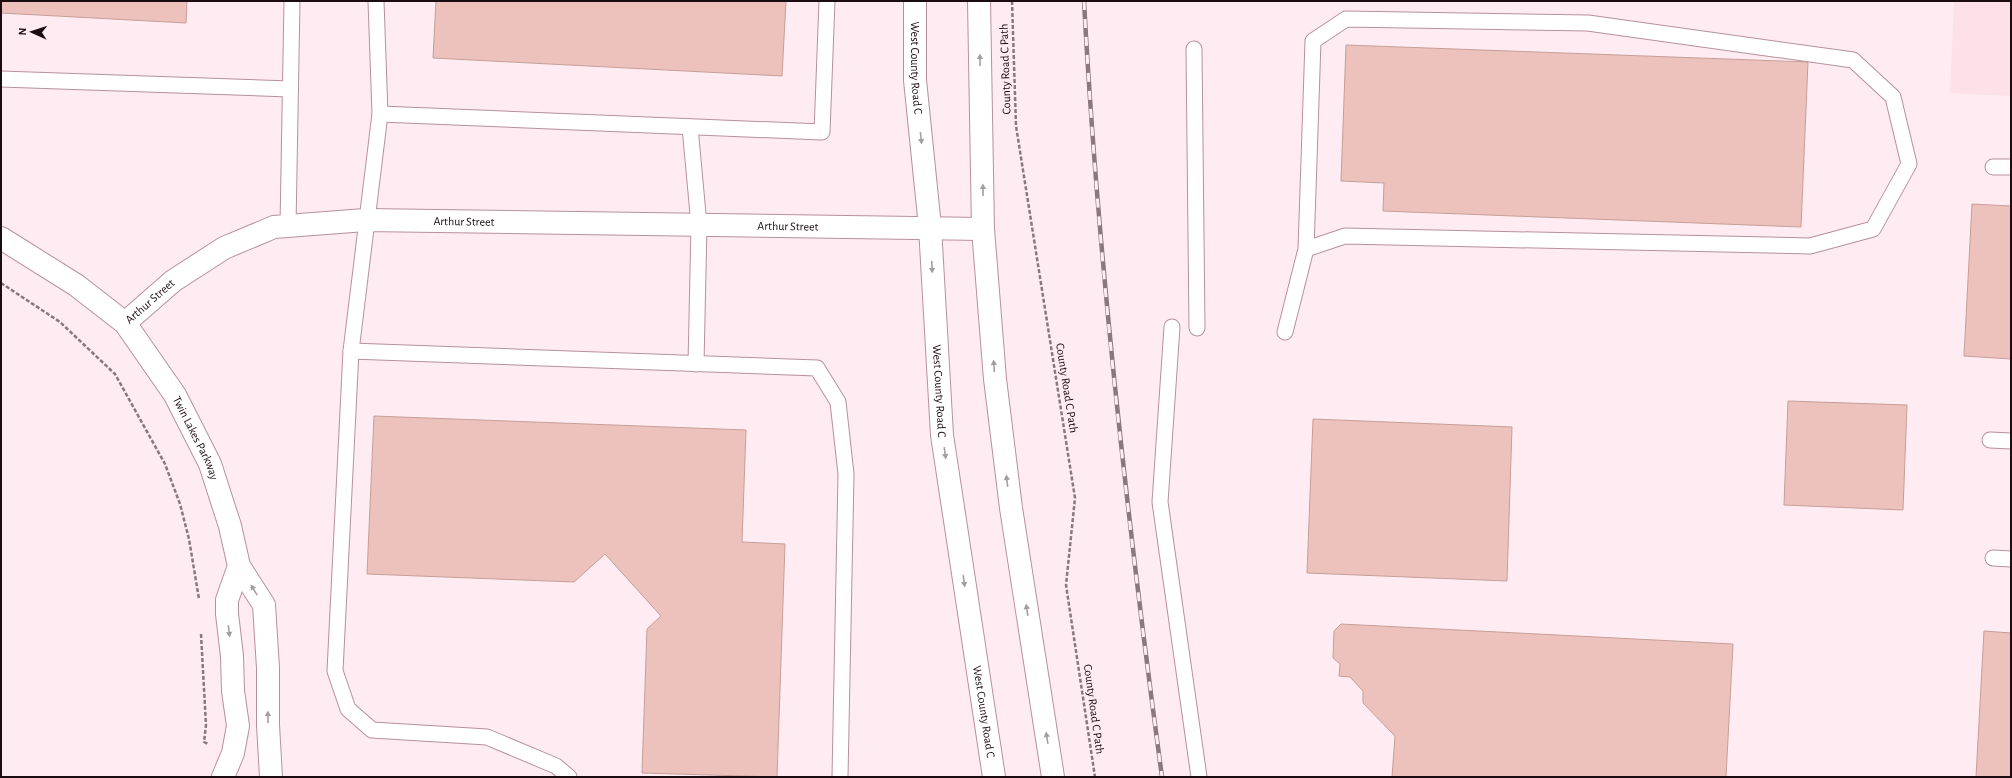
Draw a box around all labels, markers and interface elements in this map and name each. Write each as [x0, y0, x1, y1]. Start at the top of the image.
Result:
north arrow [12, 12, 52, 52]
street label: West County Road C [908, 21, 924, 115]
street label: County Road C Path [997, 23, 1014, 114]
text: N [17, 27, 28, 36]
one-way arrow [977, 53, 983, 66]
one-way arrow [918, 132, 924, 144]
one-way arrow [979, 184, 986, 196]
street label: Arthur Street [433, 215, 495, 228]
street label: Arthur Street [757, 220, 819, 233]
one-way arrow [929, 261, 935, 274]
street label: Arthur Street [123, 277, 177, 326]
street label: County Road C Path [1053, 342, 1080, 434]
street label: West County Road C [931, 344, 948, 438]
one-way arrow [990, 360, 997, 372]
street label: Twin Lakes Parkway [171, 394, 221, 481]
one-way arrow [942, 447, 948, 459]
one-way arrow [1004, 475, 1011, 488]
one-way arrow [961, 575, 967, 587]
one-way arrow [250, 585, 258, 595]
one-way arrow [1023, 604, 1029, 616]
one-way arrow [226, 625, 232, 637]
street label: County Road C Path [1081, 663, 1106, 755]
street label: West County Road C [971, 665, 997, 759]
one-way arrow [265, 710, 271, 723]
one-way arrow [1044, 732, 1050, 745]

